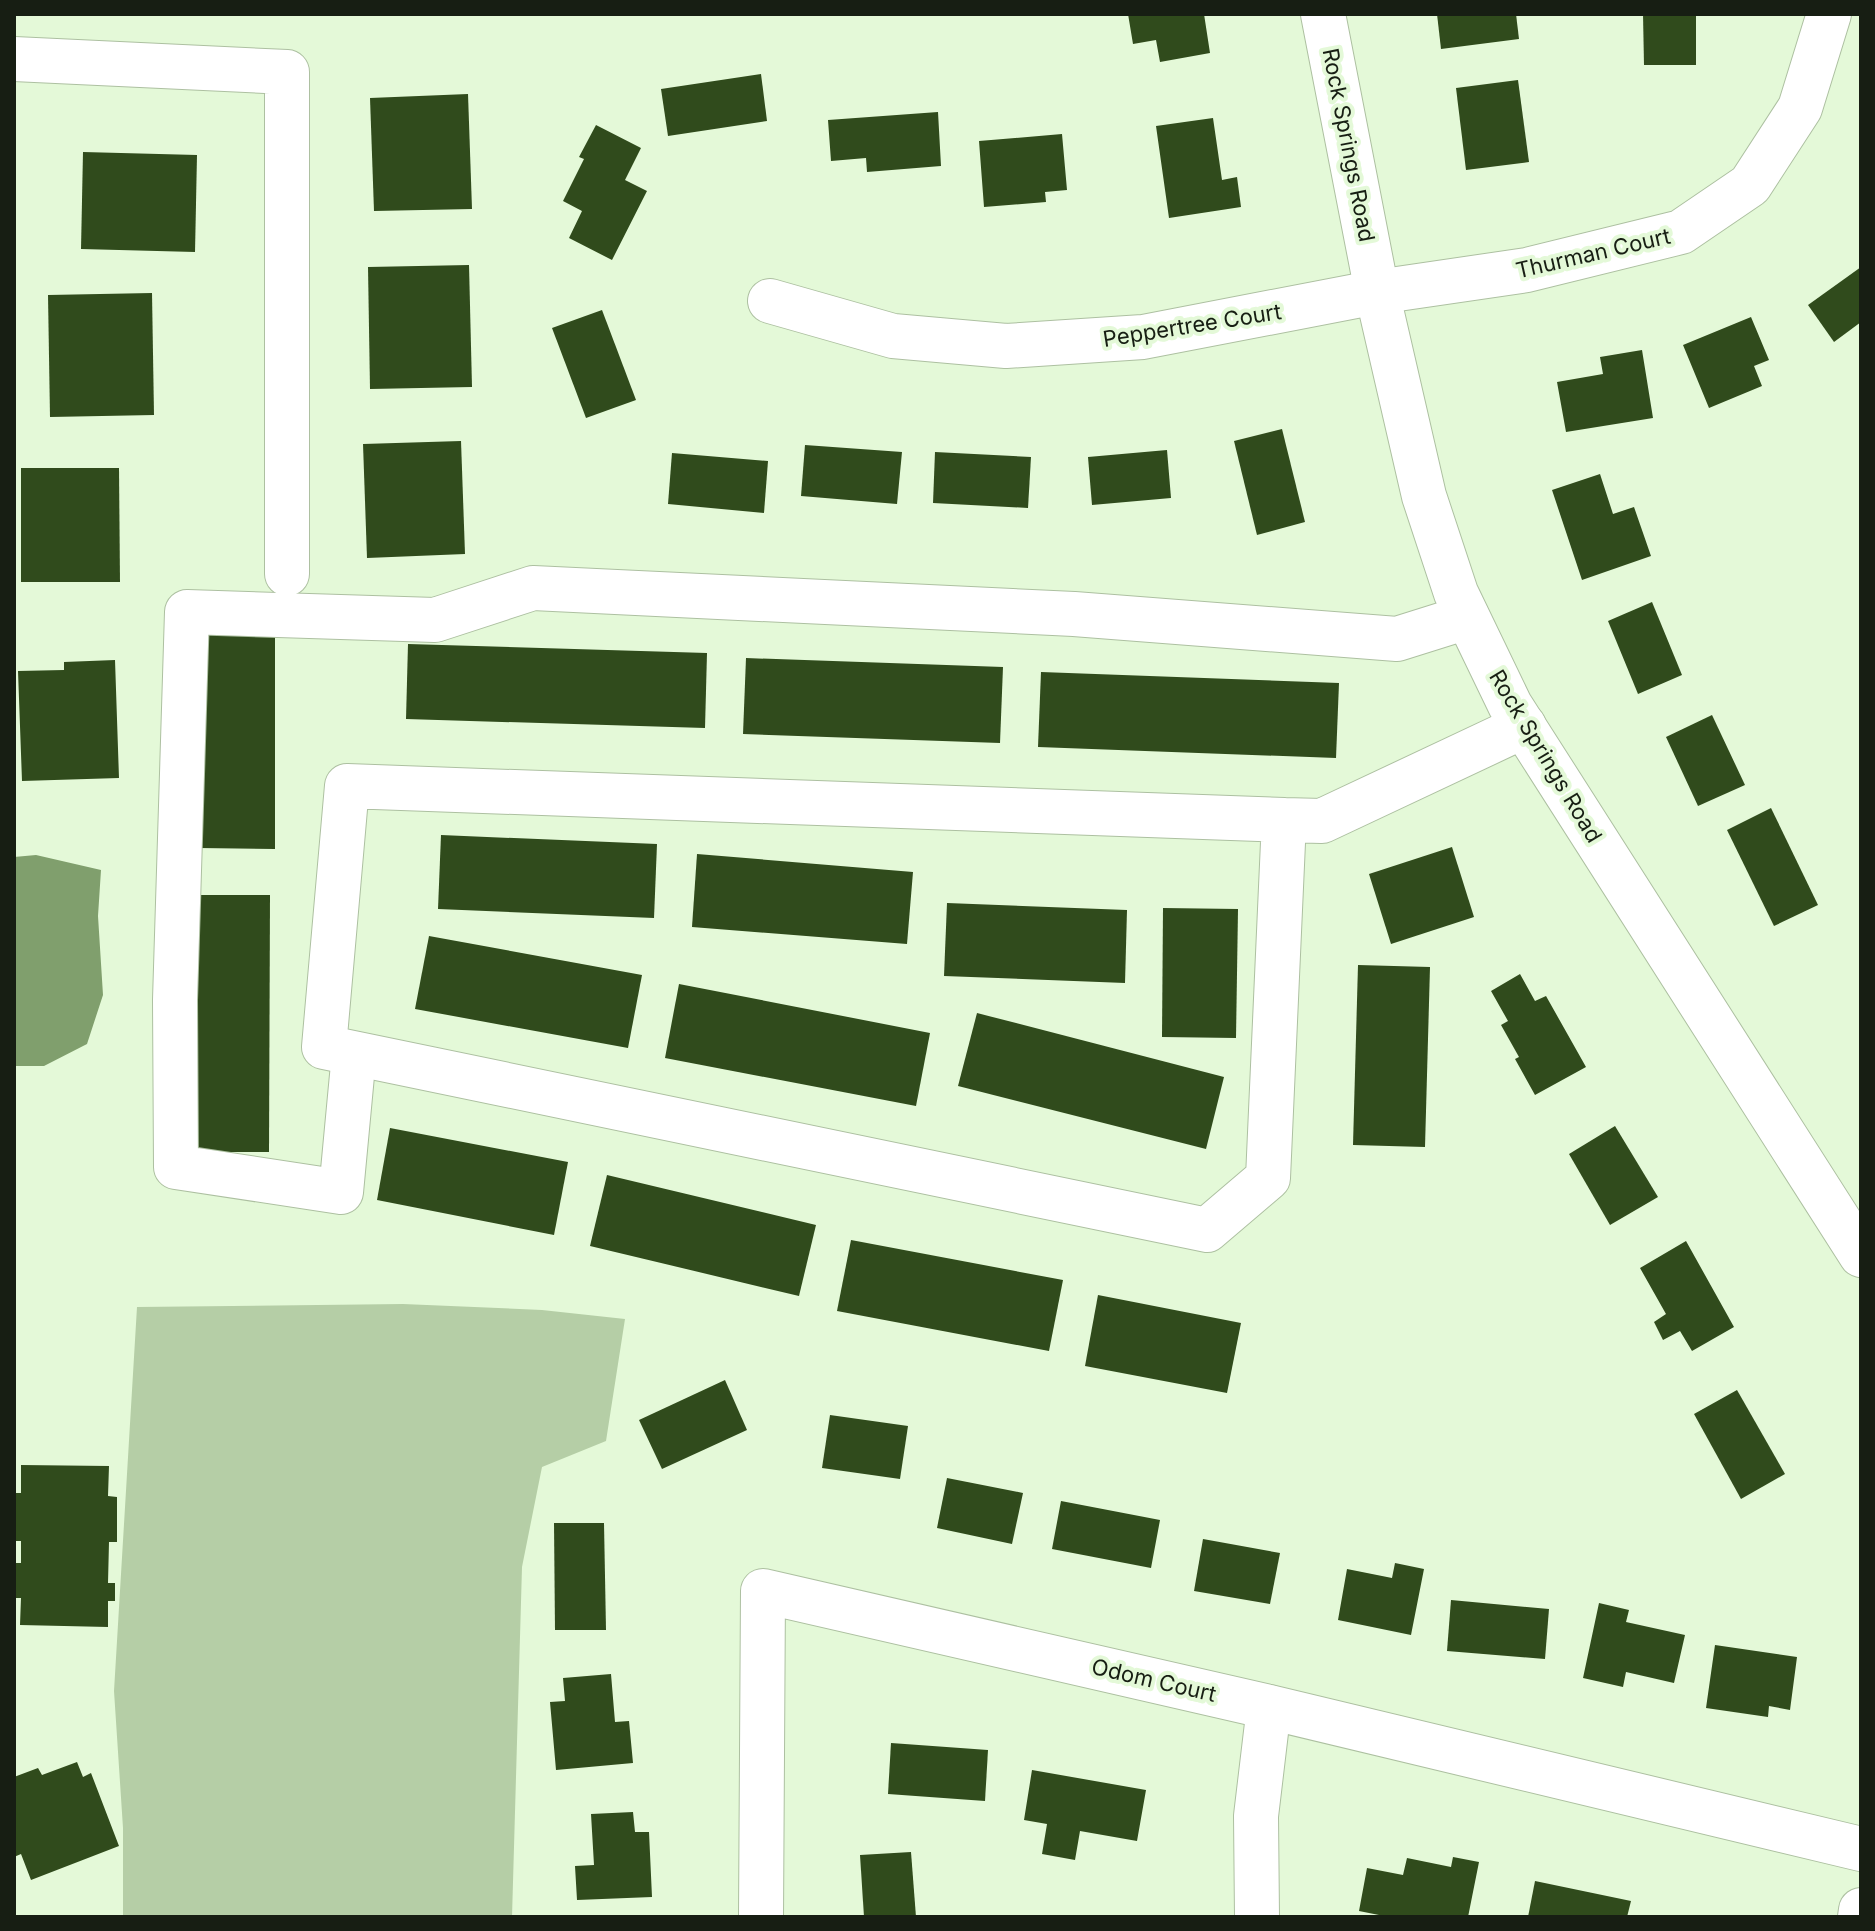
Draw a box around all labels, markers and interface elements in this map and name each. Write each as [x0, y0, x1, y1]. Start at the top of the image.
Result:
street label: Rock Springs Road [1317, 46, 1381, 244]
street label: Thurman Court [1513, 223, 1673, 283]
street label: Peppertree Court [1101, 298, 1283, 352]
street label: Rock Springs Road [1484, 665, 1608, 847]
street label: Odom Court [1089, 1653, 1219, 1707]

